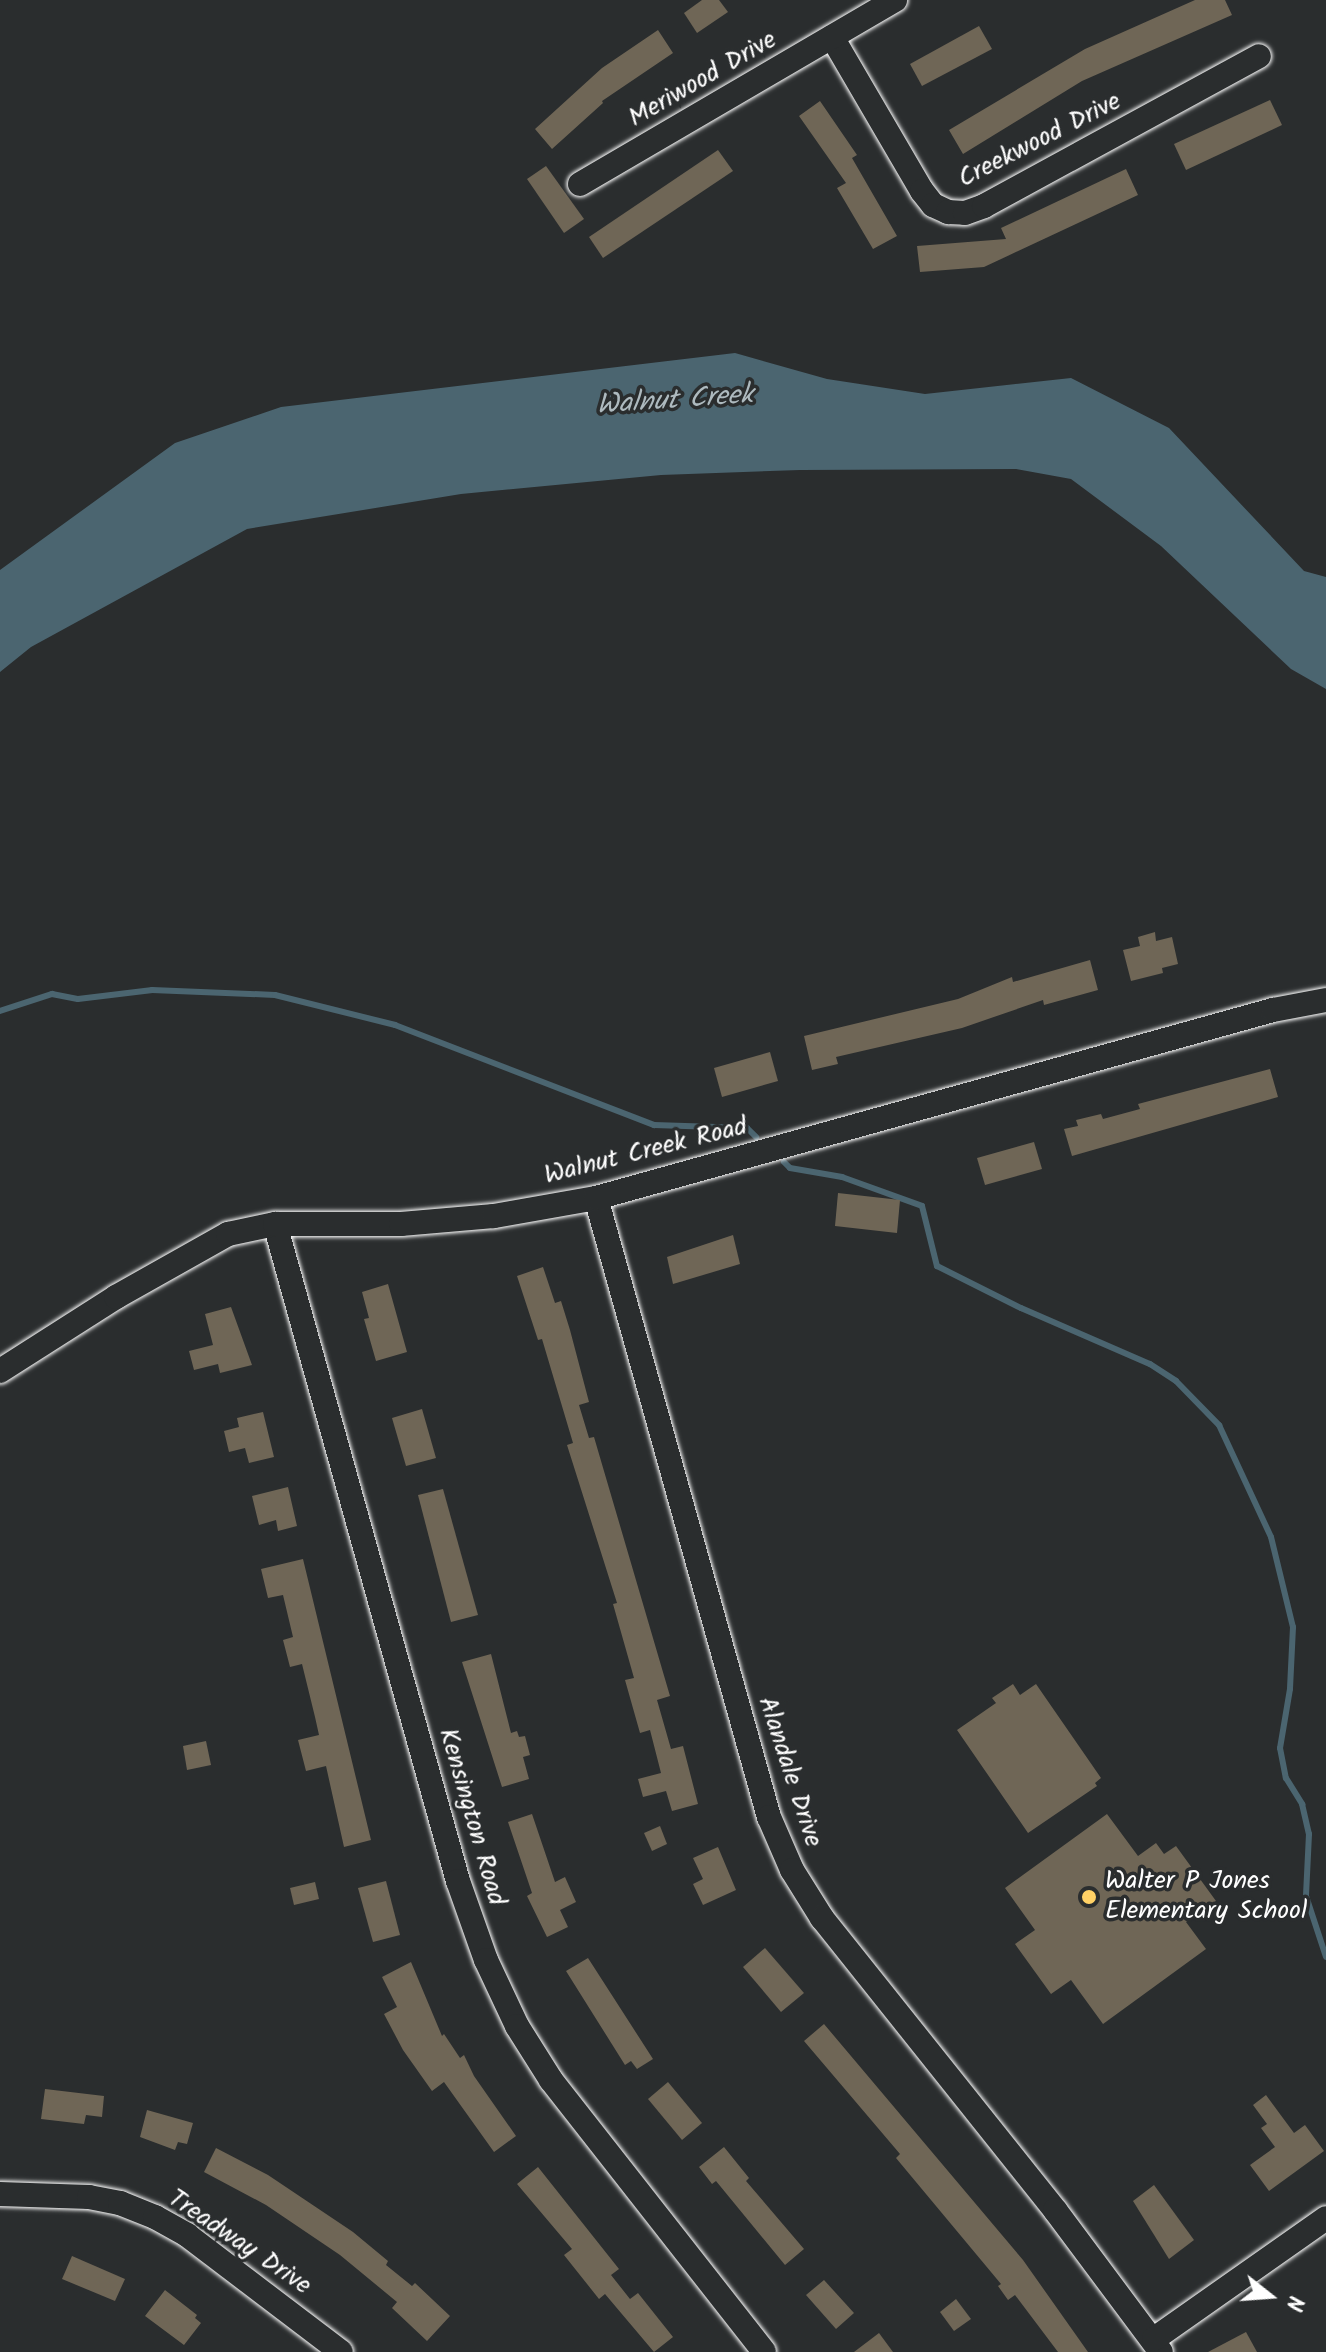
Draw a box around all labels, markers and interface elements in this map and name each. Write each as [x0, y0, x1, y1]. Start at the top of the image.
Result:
street label: Meriwood Drive [623, 25, 783, 135]
street label: Creekwood Drive [953, 87, 1127, 195]
water label: Walnut Creek [596, 379, 754, 423]
street label: Walnut Creek Road [541, 1112, 751, 1192]
street label: Alandale Drive [750, 1693, 828, 1851]
street label: Kensington Road [431, 1725, 511, 1909]
place label: Walter P Jones Elementary School [1105, 1866, 1307, 1928]
marker: Walter P Jones Elementary School [1080, 1888, 1098, 1906]
street label: Treadway Drive [161, 2184, 317, 2302]
north arrow [1230, 2256, 1310, 2336]
text: N [1275, 2291, 1312, 2315]

